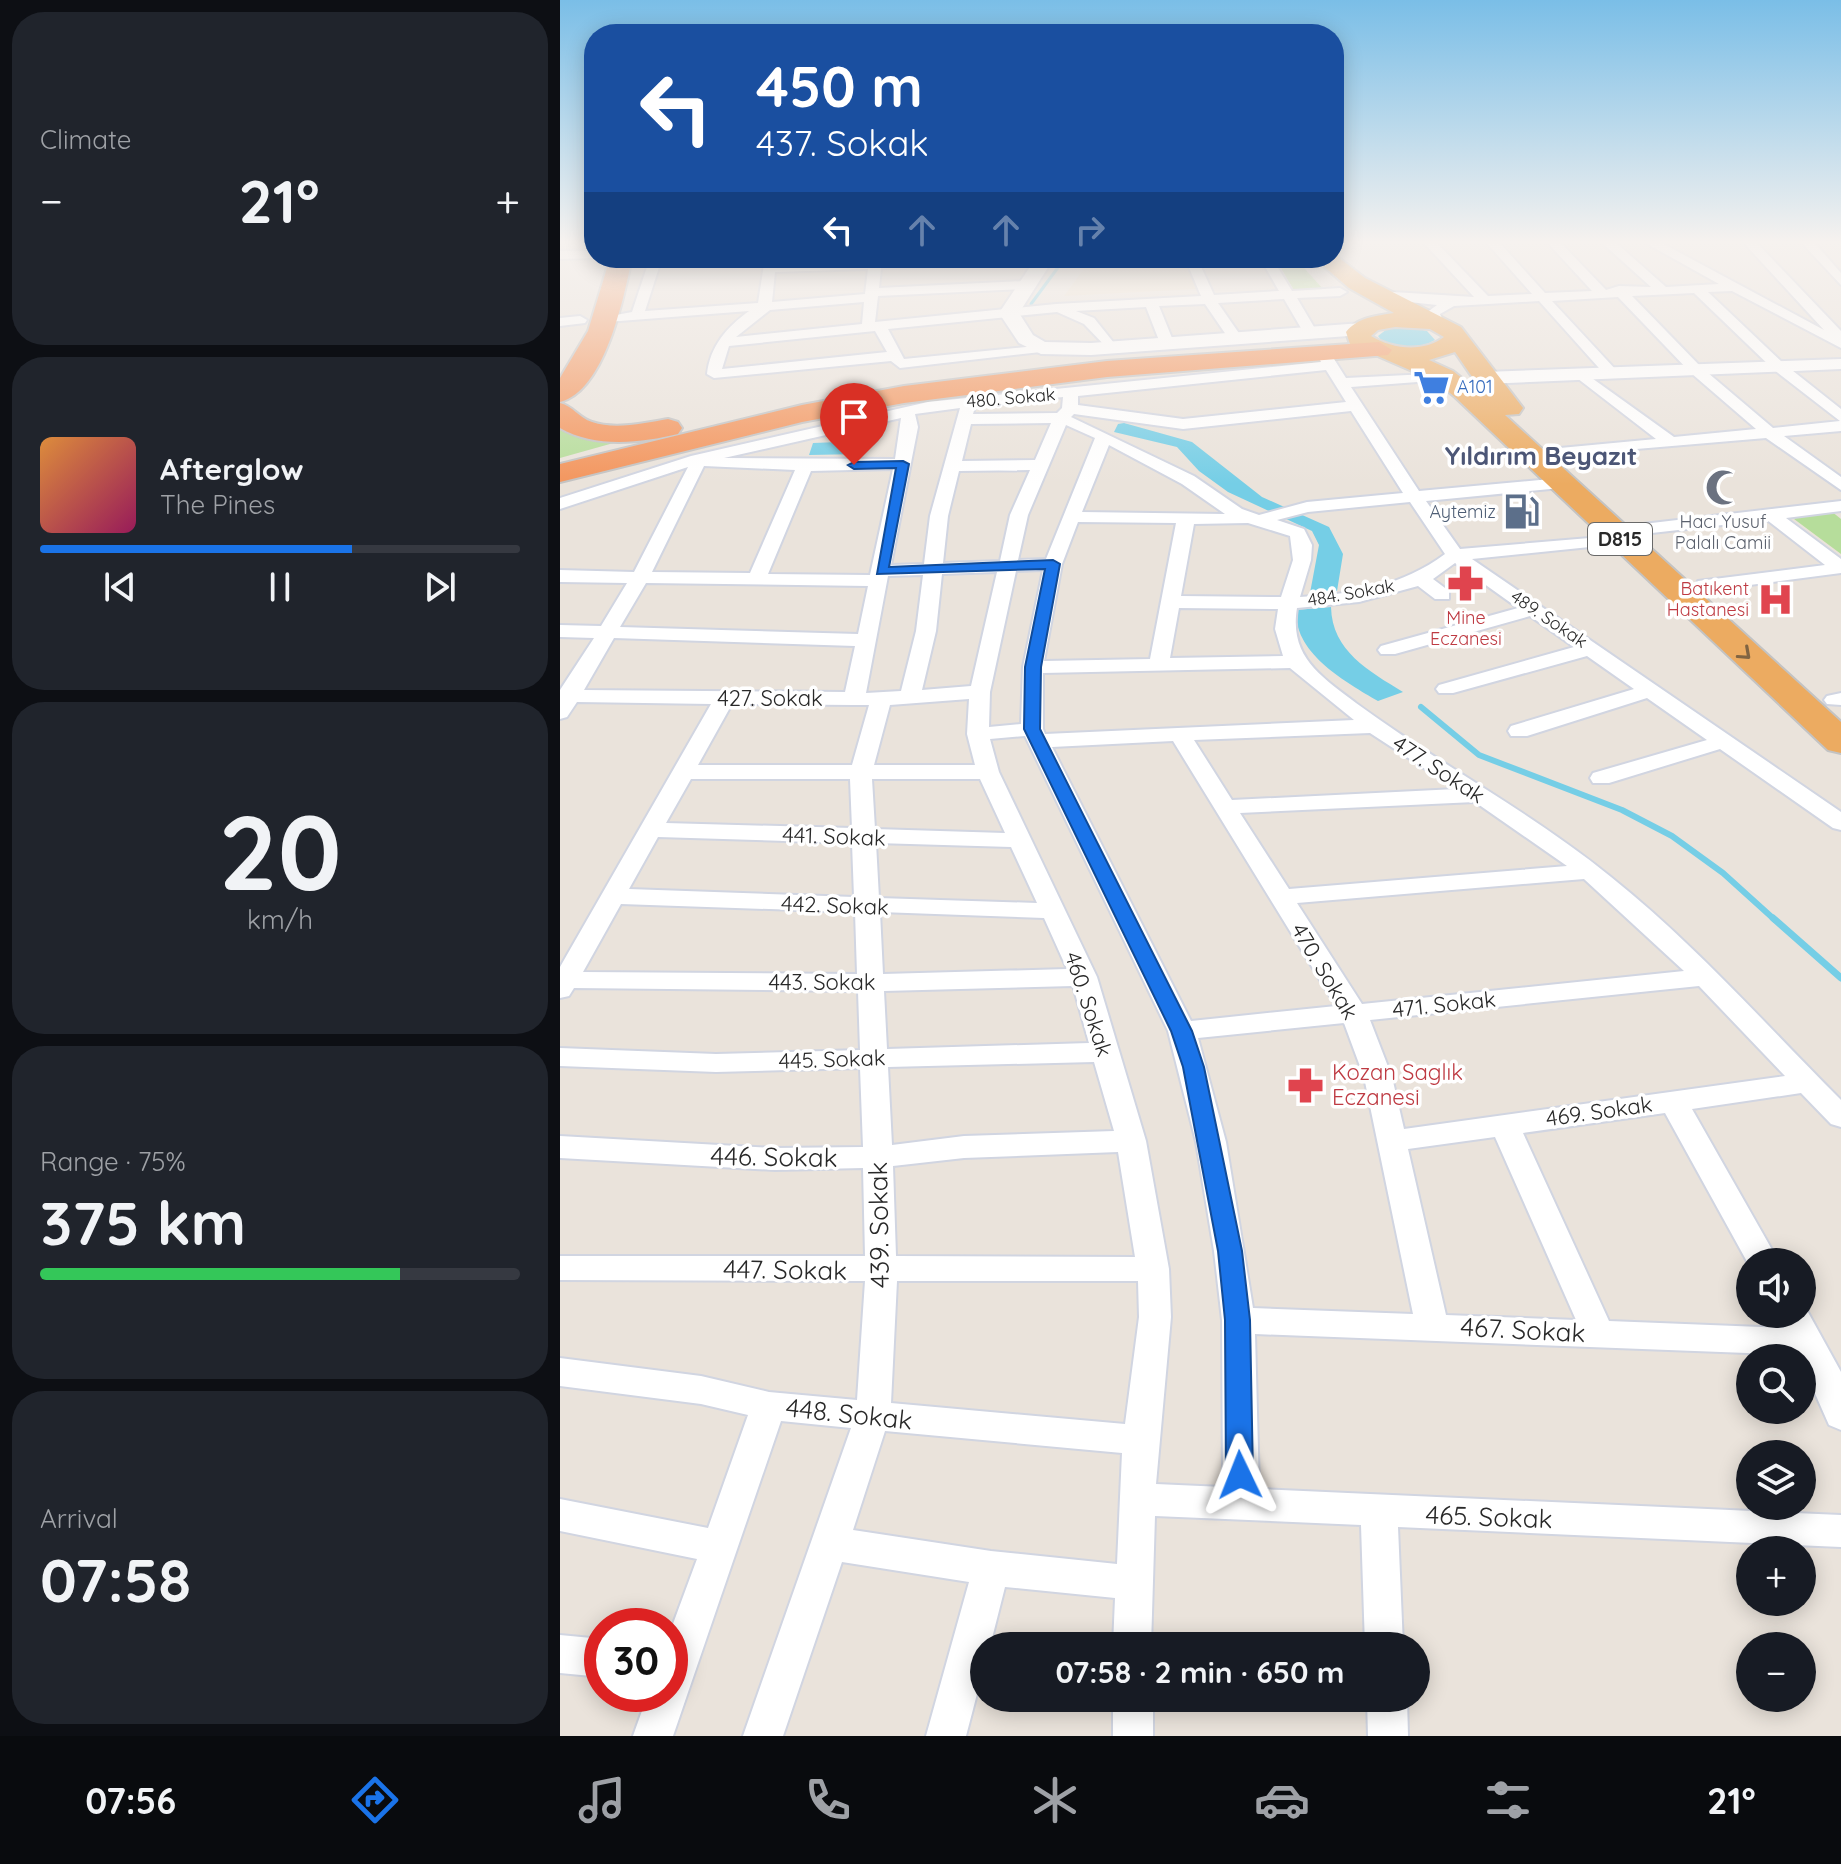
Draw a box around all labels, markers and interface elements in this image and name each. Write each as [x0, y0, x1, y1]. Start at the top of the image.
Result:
text: 450 m [756, 51, 923, 121]
icon: left [624, 56, 728, 160]
text: 437. Sokak [756, 120, 929, 165]
text: Climate [40, 123, 131, 156]
text: 21° [239, 163, 320, 238]
text: − [40, 173, 63, 228]
text: + [495, 173, 520, 228]
icon: left [816, 208, 860, 252]
icon: ahead [900, 208, 944, 252]
icon: ahead [984, 208, 1028, 252]
icon: right [1068, 208, 1112, 252]
supermarket icon: A101 [1412, 368, 1450, 406]
place label: A101 [1457, 375, 1493, 398]
street label: 480. Sokak [966, 382, 1056, 413]
pin [820, 383, 888, 465]
icon: arrive [832, 395, 876, 439]
district label: Yıldırım Beyazıt [1445, 439, 1637, 472]
text: Afterglow [160, 450, 303, 488]
mosque icon: Hacı Yusuf Palalı Camii [1704, 469, 1742, 507]
text: The Pines [160, 488, 275, 521]
fuel station icon: Aytemiz [1503, 493, 1541, 531]
place label: Aytemiz [1430, 500, 1496, 523]
place label: Hacı Yusuf Palalı Camii [1675, 510, 1771, 554]
road number: D815 [1588, 523, 1652, 555]
icon: previous [98, 565, 142, 609]
icon: pause [258, 565, 302, 609]
icon: next [418, 565, 462, 609]
pharmacy icon: Mine Eczanesi [1447, 565, 1485, 603]
street label: 484. Sokak [1306, 574, 1396, 611]
place label: Batıkent Hastanesi [1667, 577, 1749, 621]
hospital icon: Batıkent Hastanesi [1756, 580, 1794, 618]
street label: 489. Sokak [1506, 585, 1592, 653]
place label: Mine Eczanesi [1430, 606, 1502, 650]
one-way arrow [1735, 644, 1750, 658]
street label: 427. Sokak [717, 684, 823, 712]
street label: 477. Sokak [1388, 729, 1490, 809]
text: 20 [218, 786, 342, 916]
street label: 441. Sokak [782, 820, 886, 852]
street label: 442. Sokak [781, 889, 889, 921]
text: km/h [247, 903, 313, 936]
street label: 470. Sokak [1285, 918, 1365, 1024]
street label: 460. Sokak [1059, 948, 1119, 1060]
street label: 443. Sokak [768, 968, 876, 996]
street label: 471. Sokak [1391, 985, 1497, 1023]
street label: 445. Sokak [778, 1043, 886, 1075]
place label: Kozan Saglık Eczanesi [1332, 1058, 1463, 1111]
pharmacy icon: Kozan Saglık Eczanesi [1287, 1066, 1325, 1104]
street label: 469. Sokak [1544, 1090, 1654, 1132]
street label: 446. Sokak [710, 1139, 838, 1174]
text: Range · 75% [40, 1145, 186, 1178]
street label: 439. Sokak [861, 1162, 896, 1288]
text: 375 km [40, 1185, 246, 1260]
map controls [1736, 1248, 1816, 1712]
button: sound [1736, 1248, 1816, 1328]
street label: 447. Sokak [723, 1252, 847, 1287]
street label: 467. Sokak [1460, 1310, 1586, 1349]
button: search [1736, 1344, 1816, 1424]
street label: 448. Sokak [784, 1390, 914, 1437]
position arrow [1198, 1433, 1282, 1517]
button: layers [1736, 1440, 1816, 1520]
street label: 465. Sokak [1425, 1498, 1553, 1535]
text: Arrival [40, 1502, 118, 1535]
button: + [1736, 1536, 1816, 1616]
text: 07:58 [40, 1542, 191, 1617]
speed limit sign: 30 [584, 1608, 688, 1712]
button: − [1736, 1632, 1816, 1712]
text: 07:58 · 2 min · 650 m [1056, 1653, 1344, 1691]
icon: directions [347, 1772, 403, 1828]
icon: music [574, 1772, 630, 1828]
icon: phone [800, 1772, 856, 1828]
icon: climate [1027, 1772, 1083, 1828]
icon: car [1254, 1772, 1310, 1828]
icon: filters [1480, 1772, 1536, 1828]
text: 07:56 [85, 1778, 176, 1823]
text: 21° [1707, 1778, 1756, 1823]

